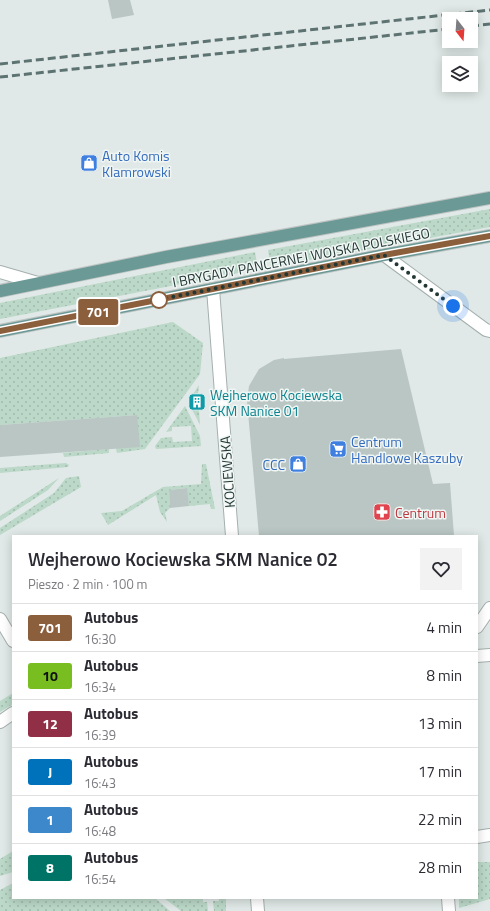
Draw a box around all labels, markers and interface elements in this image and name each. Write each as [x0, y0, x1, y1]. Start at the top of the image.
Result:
north arrow [442, 12, 478, 48]
map controls [442, 12, 478, 92]
button: layers [442, 56, 478, 92]
place label: Auto Komis Klamrowski [102, 145, 171, 182]
shop icon: Auto Komis Klamrowski [79, 153, 99, 173]
street label: I BRYGADY PANCERNEJ WOJSKA POLSKIEGO [170, 222, 432, 292]
unlabelled marker [150, 291, 168, 309]
your location [443, 296, 463, 316]
line badge: 701 [75, 299, 121, 325]
text: 701 [86, 301, 110, 322]
place label: Wejherowo Kociewska SKM Nanice 01 [210, 384, 342, 421]
building icon: Wejherowo Kociewska SKM Nanice 01 [187, 392, 207, 412]
place label: Centrum Handlowe Kaszuby [351, 431, 463, 468]
street label: KOCIEWSKA [214, 435, 240, 509]
supermarket icon: Centrum Handlowe Kaszuby [328, 439, 348, 459]
place label: CCC [262, 454, 285, 475]
shop icon: CCC [288, 454, 308, 474]
pharmacy icon: Centrum [372, 502, 392, 522]
place label: Centrum [395, 502, 446, 523]
text: Wejherowo Kociewska SKM Nanice 02 [28, 544, 338, 573]
button: heart [420, 548, 462, 590]
text: Pieszo · 2 min · 100 m [28, 574, 147, 594]
text: Autobus [84, 606, 138, 629]
text: 4 min [426, 616, 462, 639]
text: 701 [38, 617, 62, 638]
text: 16:30 [84, 629, 116, 649]
text: Autobus [84, 654, 138, 677]
text: 8 min [426, 664, 462, 687]
text: 10 [42, 665, 58, 686]
text: 16:34 [84, 677, 116, 697]
text: Autobus [84, 702, 138, 725]
text: 13 min [418, 712, 462, 735]
text: 12 [42, 713, 58, 734]
text: 16:39 [84, 725, 116, 745]
text: Autobus [84, 750, 138, 773]
text: 17 min [418, 760, 462, 783]
text: J [48, 761, 52, 782]
text: 16:43 [84, 773, 116, 793]
text: Autobus [84, 798, 138, 821]
text: 22 min [418, 808, 462, 831]
text: 1 [46, 809, 54, 830]
text: 16:48 [84, 821, 116, 841]
text: Autobus [84, 846, 138, 869]
text: 28 min [418, 856, 462, 879]
text: 8 [46, 857, 54, 878]
text: 16:54 [84, 869, 116, 889]

